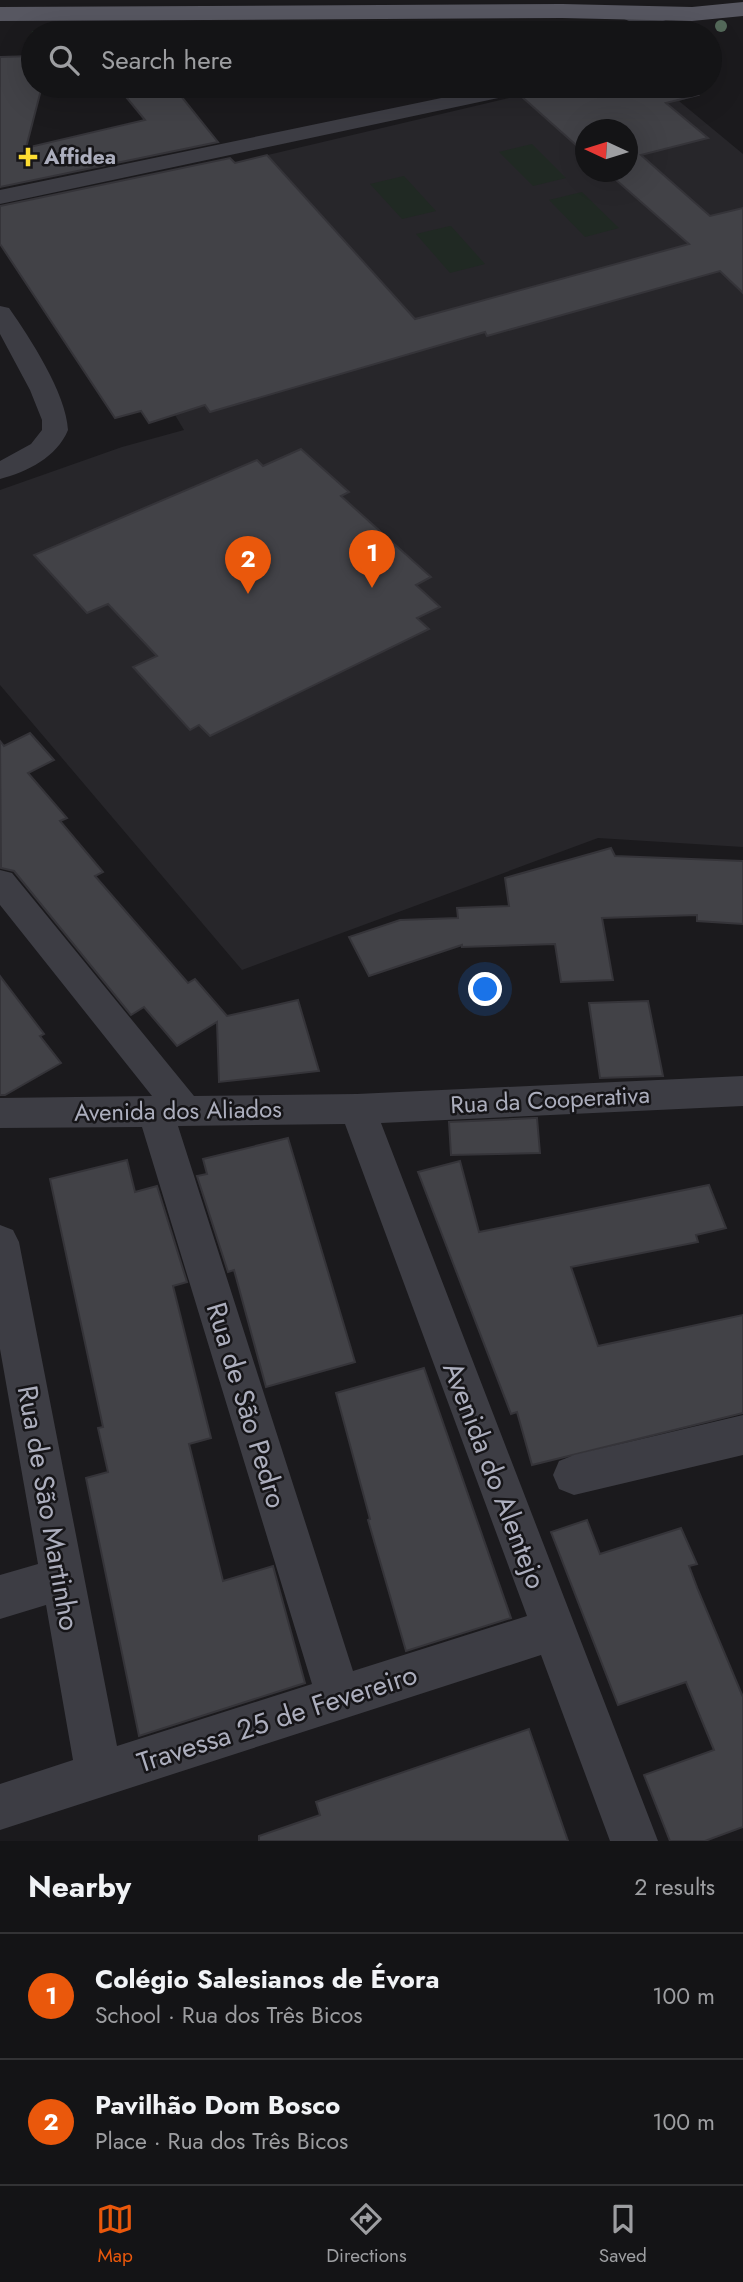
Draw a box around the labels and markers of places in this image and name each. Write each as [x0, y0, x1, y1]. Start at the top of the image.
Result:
place label: Affidea [43, 142, 116, 172]
marker: Affidea [18, 147, 38, 167]
pin: 1 [349, 530, 395, 588]
pin: 2 [225, 536, 271, 594]

